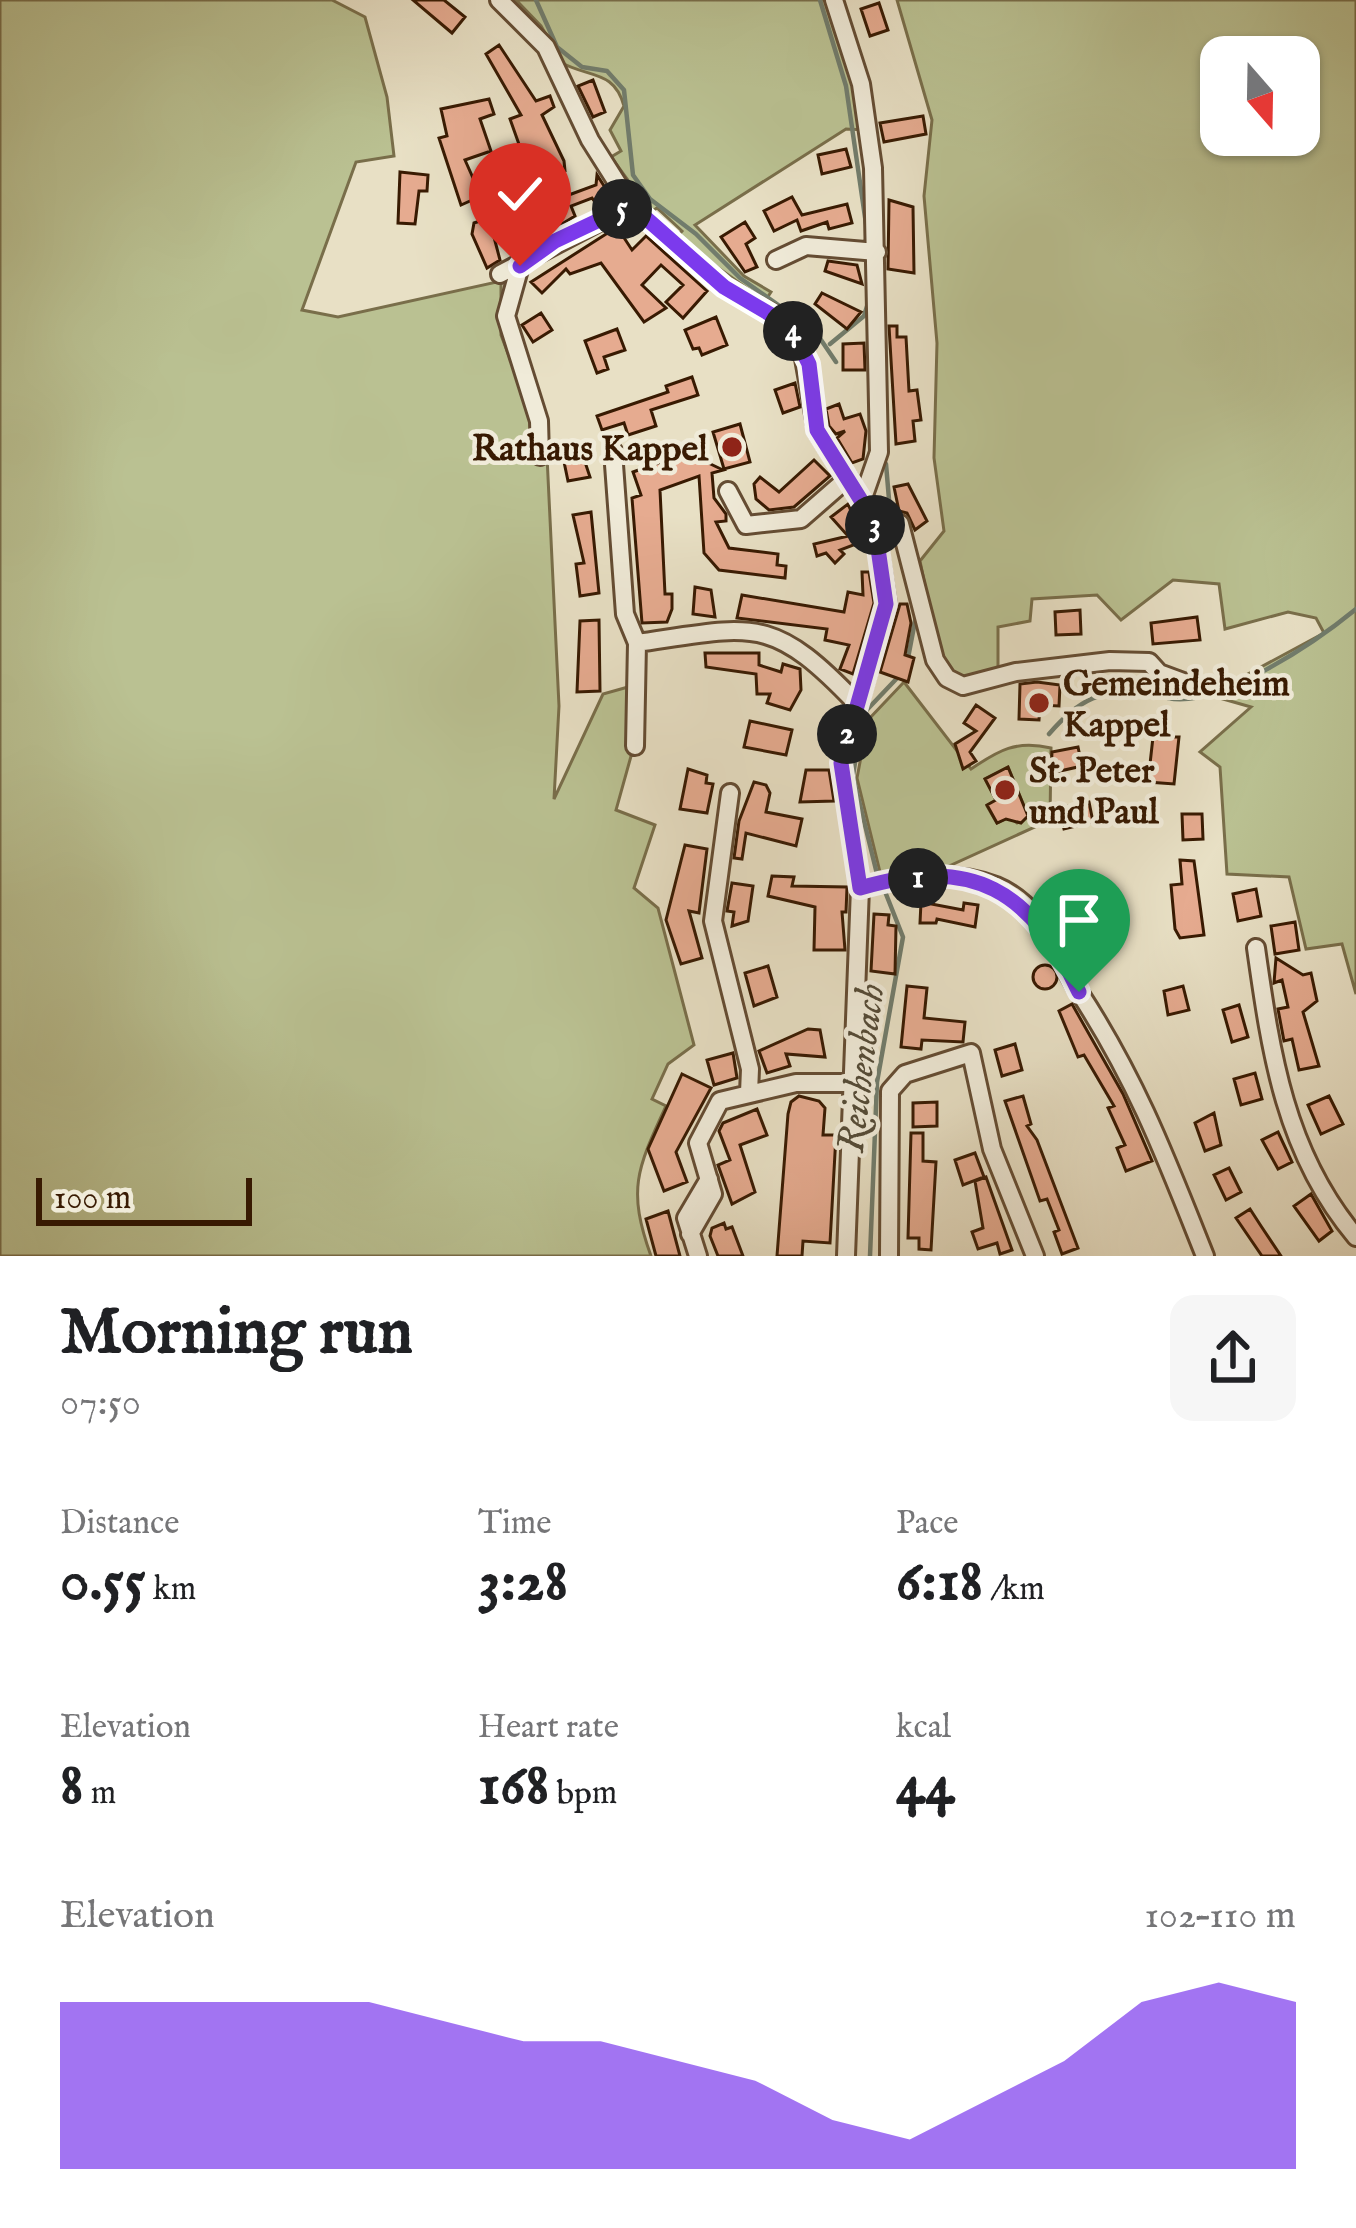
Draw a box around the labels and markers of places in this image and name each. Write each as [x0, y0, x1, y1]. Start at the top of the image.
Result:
pin [469, 143, 571, 266]
pin: 5 [592, 179, 652, 239]
pin: 4 [763, 301, 823, 361]
place label: Rathaus Kappel [472, 427, 709, 473]
marker: Rathaus Kappel [719, 434, 745, 460]
pin: 3 [845, 495, 905, 555]
place label: Gemeindeheim Kappel [1063, 662, 1290, 749]
marker: Gemeindeheim Kappel [1026, 690, 1052, 716]
pin: 2 [817, 704, 877, 764]
place label: St. Peter und Paul [1029, 749, 1160, 836]
marker: St. Peter und Paul [992, 777, 1018, 803]
pin: 1 [888, 848, 948, 908]
pin [1028, 869, 1130, 992]

